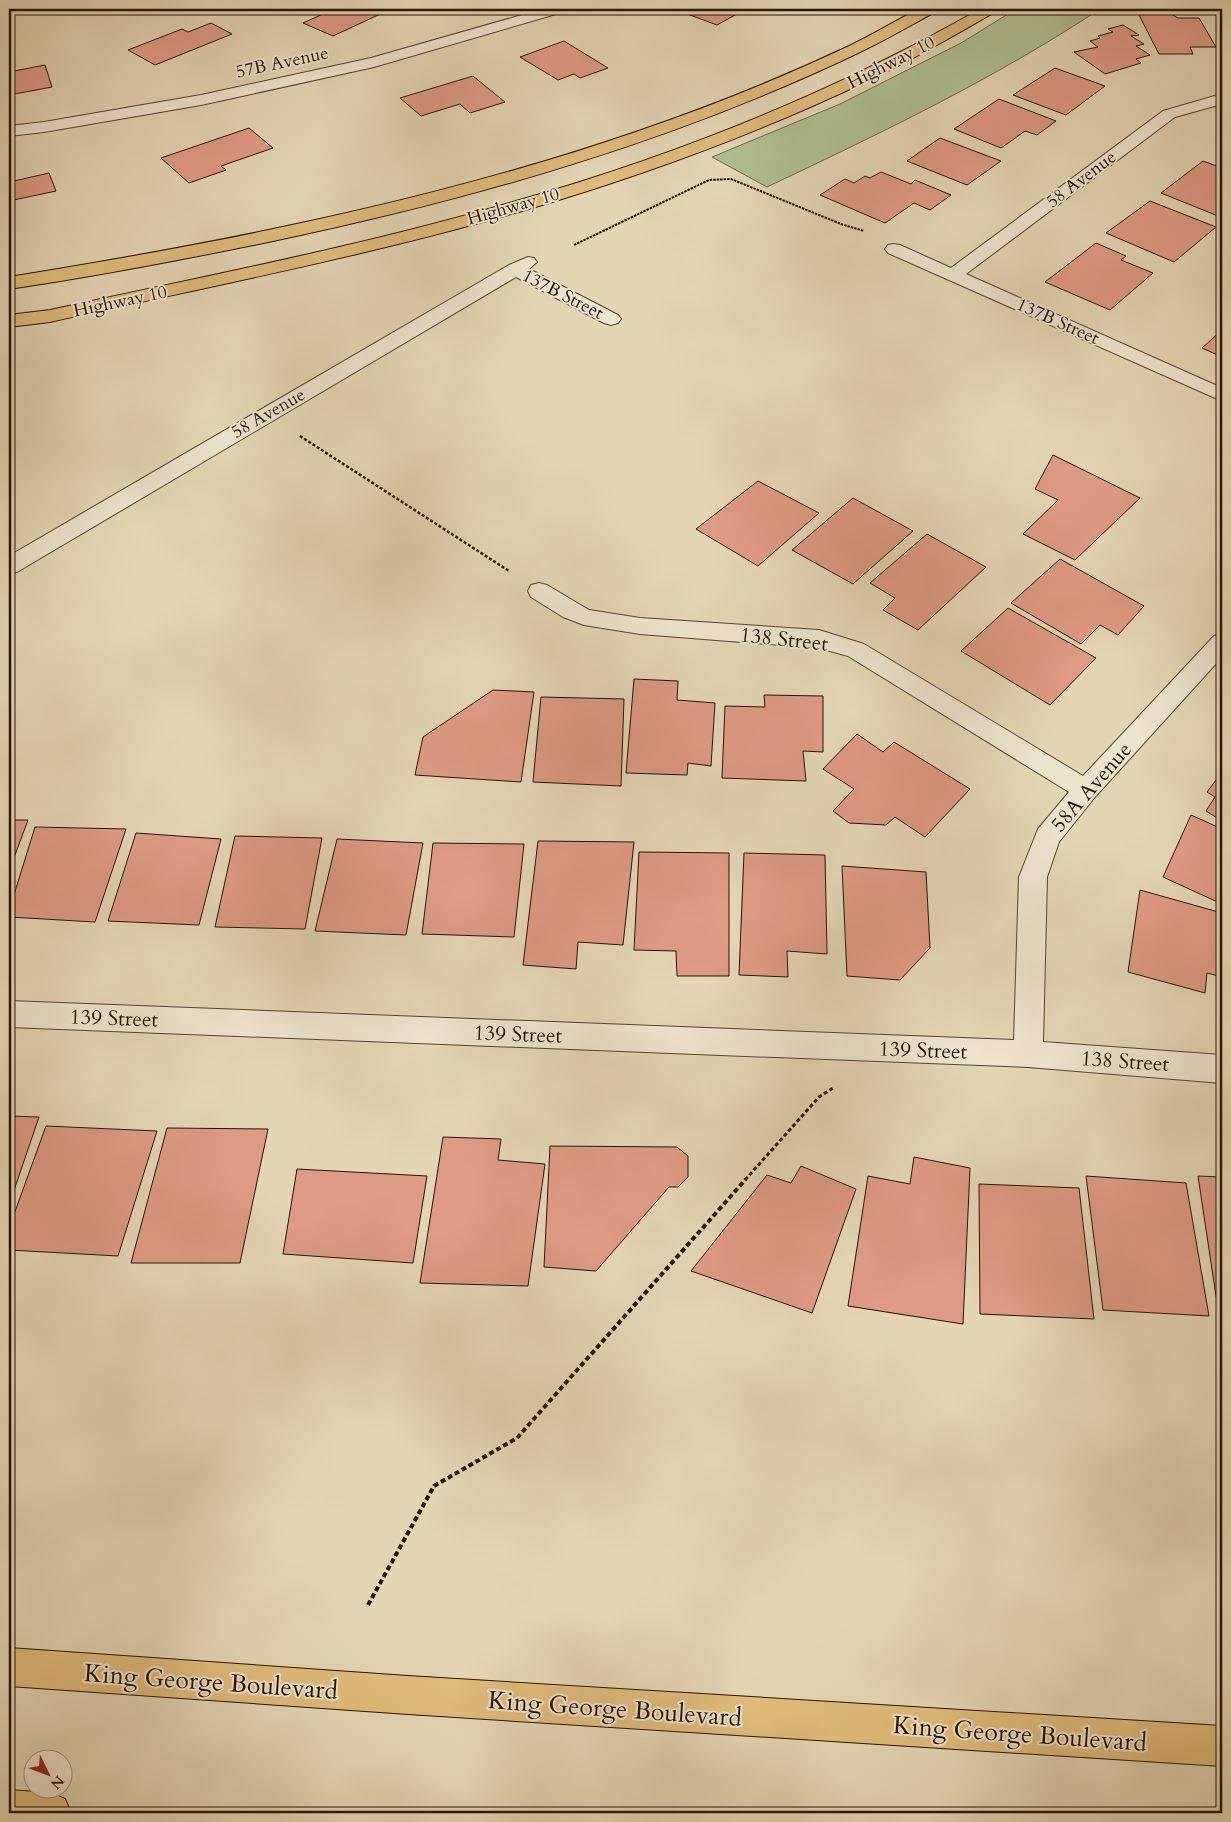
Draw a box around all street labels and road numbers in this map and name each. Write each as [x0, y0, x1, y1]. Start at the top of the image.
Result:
street label: Highway 10 [843, 30, 939, 95]
street label: 57B Avenue [234, 41, 331, 84]
street label: 58 Avenue [1041, 145, 1121, 214]
street label: Highway 10 [464, 181, 562, 232]
street label: 137B Street [518, 263, 608, 326]
street label: Highway 10 [71, 279, 169, 324]
street label: 137B Street [1013, 292, 1103, 351]
street label: 58 Avenue [227, 382, 310, 445]
street label: 138 Street [738, 620, 830, 659]
street label: 58A Avenue [1044, 736, 1138, 838]
street label: 139 Street [69, 1002, 159, 1035]
street label: 139 Street [473, 1018, 563, 1051]
street label: 139 Street [878, 1034, 968, 1067]
street label: 138 Street [1080, 1044, 1170, 1079]
street label: King George Boulevard [83, 1656, 340, 1708]
street label: King George Boulevard [487, 1683, 744, 1735]
street label: King George Boulevard [892, 1708, 1149, 1760]

